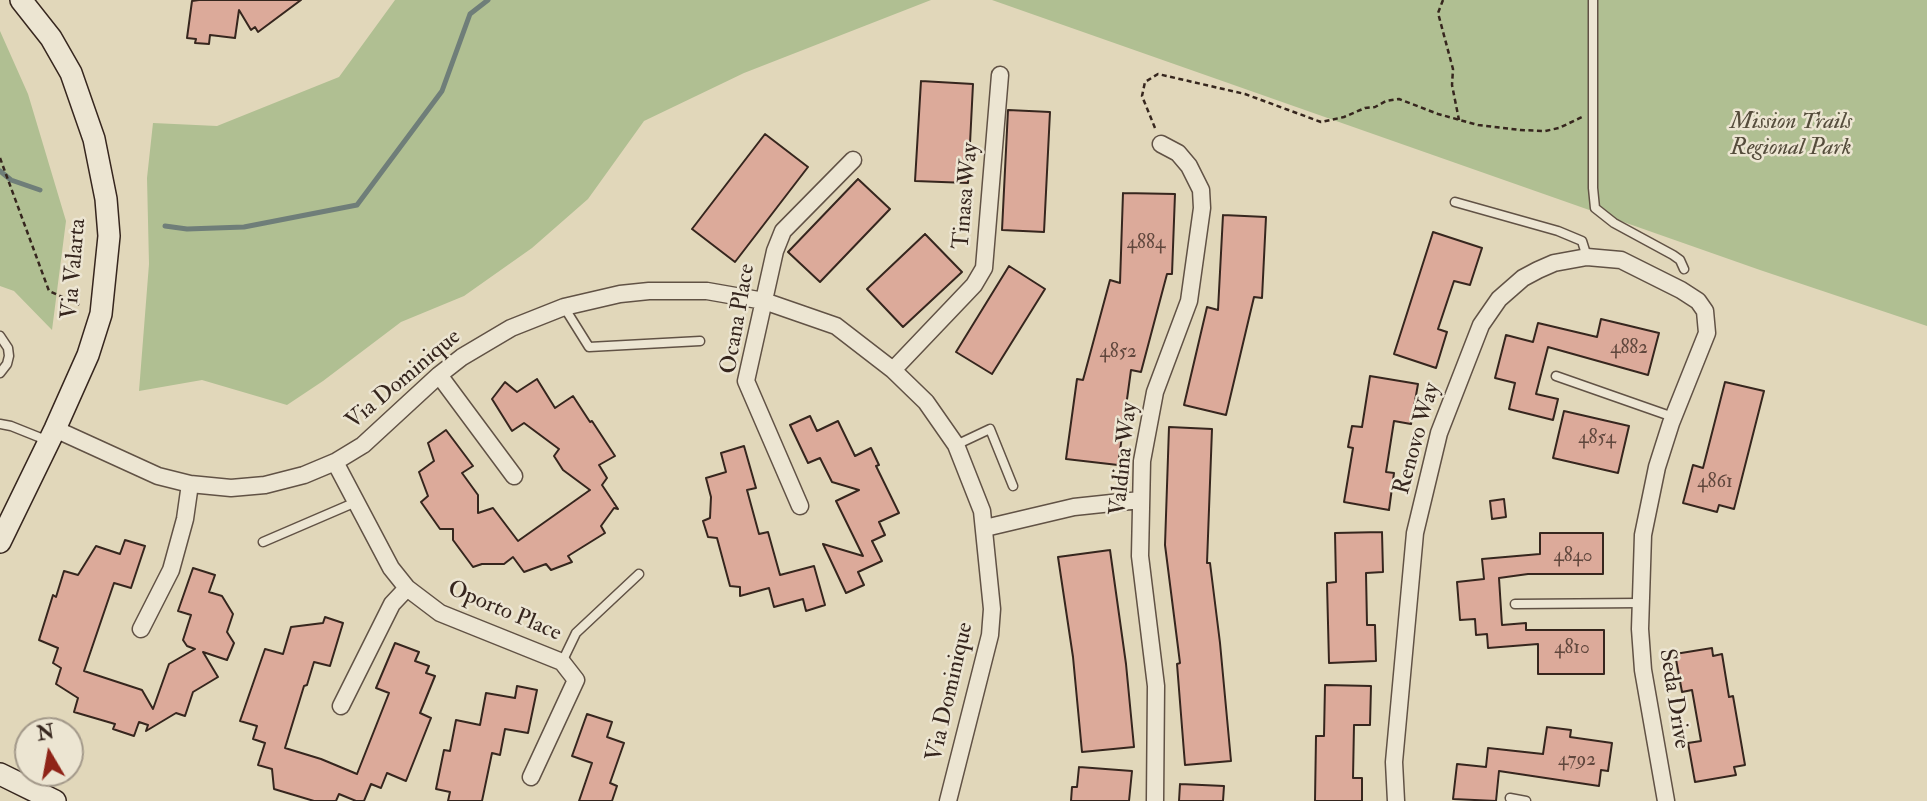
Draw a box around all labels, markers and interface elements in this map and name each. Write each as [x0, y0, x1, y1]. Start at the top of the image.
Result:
park label: Mission Trails Regional Park [1730, 109, 1852, 163]
street label: Tinasa Way [949, 141, 985, 251]
street label: Via Valarta [57, 217, 93, 321]
house number: 4884 [1127, 233, 1165, 255]
street label: Ocana Place [716, 262, 762, 376]
street label: Via Dominique [341, 324, 467, 436]
house number: 4882 [1610, 338, 1648, 360]
house number: 4852 [1099, 342, 1137, 364]
street label: Renovo Way [1389, 380, 1447, 498]
street label: Valdina Way [1105, 401, 1145, 517]
house number: 4854 [1578, 428, 1616, 450]
house number: 4861 [1697, 472, 1733, 494]
house number: 4840 [1553, 546, 1593, 568]
street label: Oporto Place [443, 576, 565, 648]
street label: Via Dominique [922, 620, 980, 764]
house number: 4810 [1554, 638, 1590, 660]
street label: Seda Drive [1651, 647, 1695, 751]
north arrow [14, 717, 84, 787]
text: N [35, 720, 56, 747]
house number: 4792 [1558, 750, 1596, 772]

